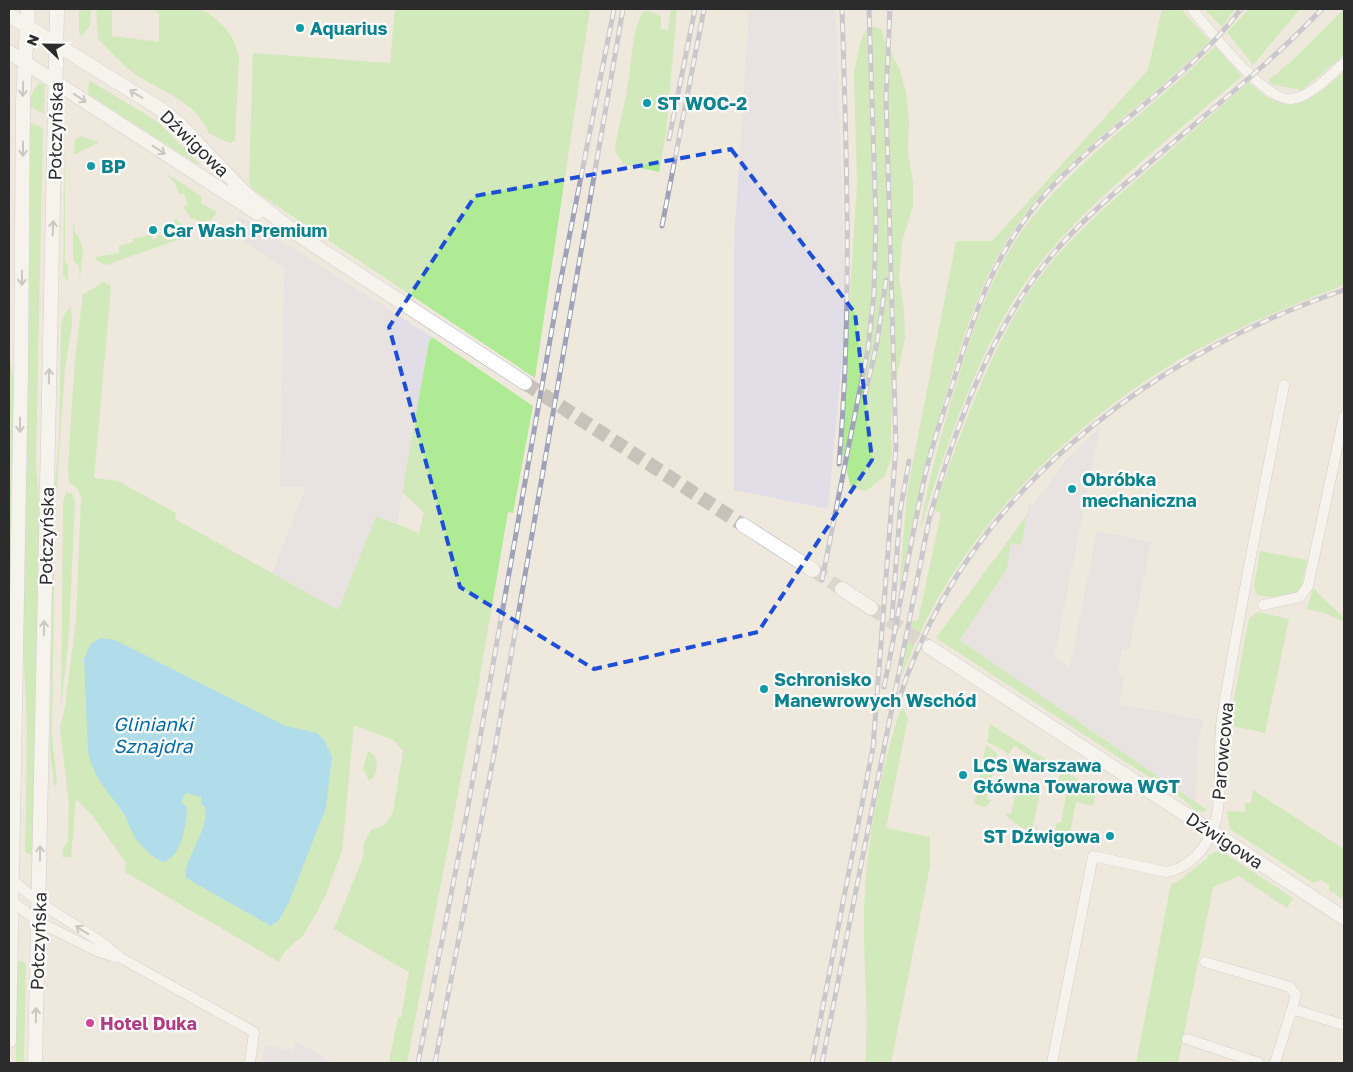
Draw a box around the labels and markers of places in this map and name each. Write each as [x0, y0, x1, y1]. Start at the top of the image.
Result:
place label: Aquarius [310, 17, 388, 39]
marker: Aquarius [294, 22, 306, 34]
place label: ST WOC-2 [657, 92, 747, 114]
marker: ST WOC-2 [641, 97, 653, 109]
place label: BP [101, 155, 126, 177]
marker: BP [85, 160, 97, 172]
place label: Car Wash Premium [163, 219, 327, 241]
marker: Car Wash Premium [147, 224, 159, 236]
place label: Obróbka mechaniczna [1082, 468, 1197, 511]
marker: Obróbka mechaniczna [1066, 483, 1078, 495]
place label: Schronisko Manewrowych Wschód [774, 668, 976, 711]
marker: Schronisko Manewrowych Wschód [758, 683, 770, 695]
place label: LCS Warszawa Główna Towarowa WGT [973, 754, 1180, 797]
marker: LCS Warszawa Główna Towarowa WGT [957, 769, 969, 781]
place label: ST Dźwigowa [983, 825, 1100, 847]
marker: ST Dźwigowa [1104, 830, 1116, 842]
place label: Hotel Duka [100, 1012, 197, 1034]
marker: Hotel Duka [84, 1017, 96, 1029]

